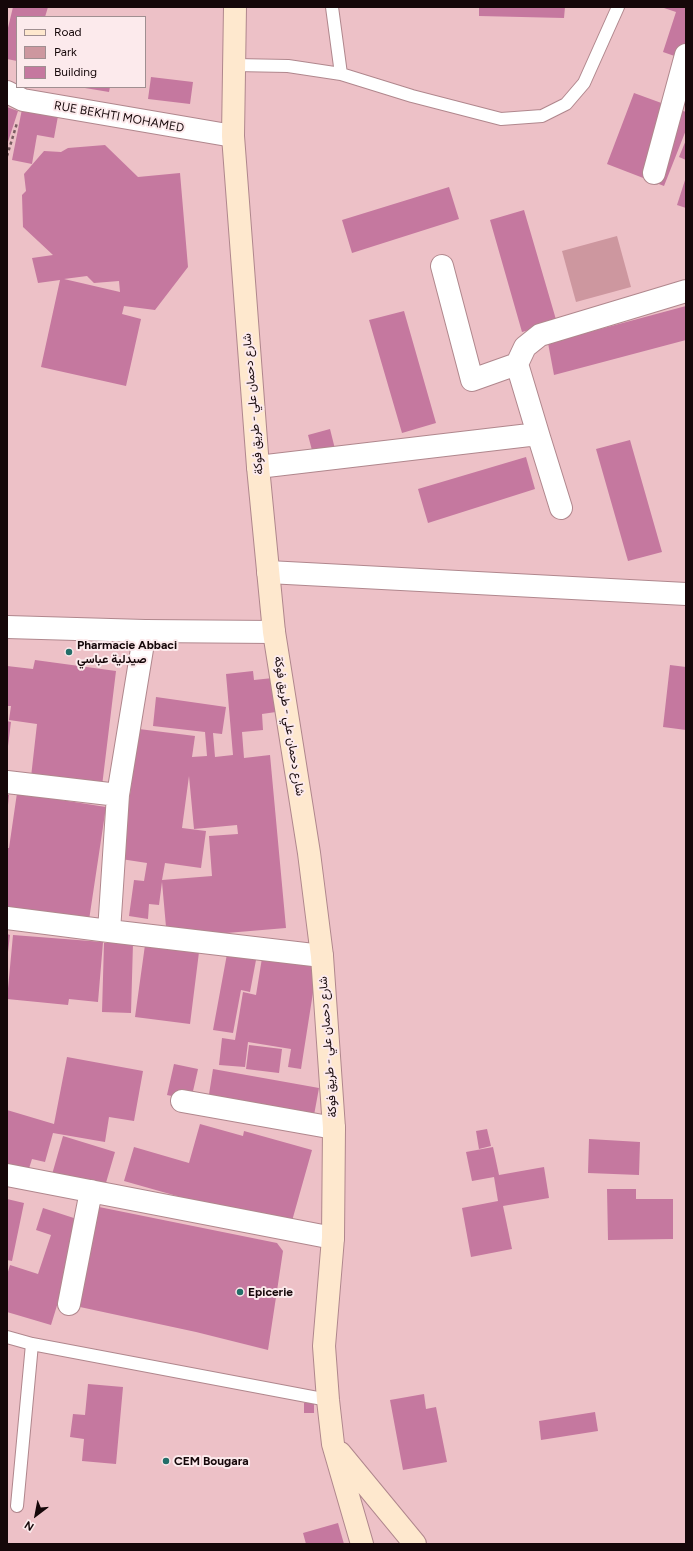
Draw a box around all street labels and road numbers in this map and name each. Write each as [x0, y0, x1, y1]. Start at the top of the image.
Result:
street label: RUE BEKHTI MOHAMED [53, 98, 185, 136]
street label: شارع دحمان علي - طريق فوكة [240, 333, 266, 475]
street label: شارع دحمان علي - طريق فوكة [271, 655, 307, 797]
street label: شارع دحمان علي - طريق فوكة [316, 976, 340, 1118]

